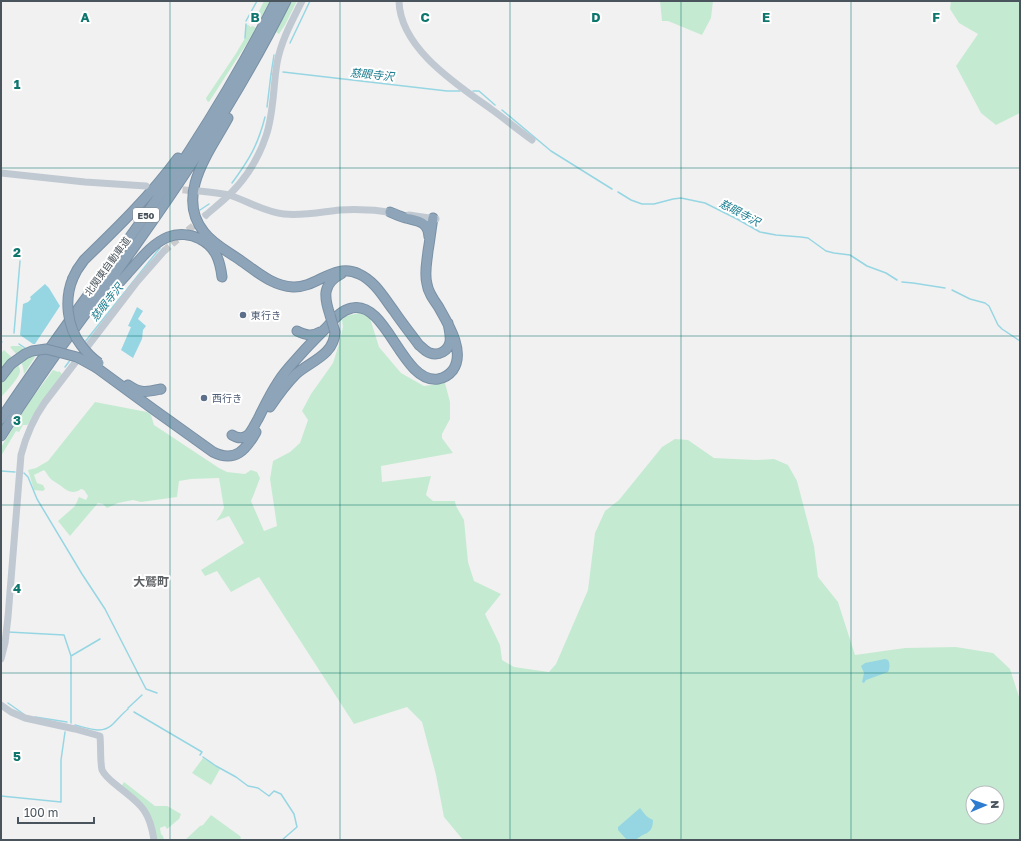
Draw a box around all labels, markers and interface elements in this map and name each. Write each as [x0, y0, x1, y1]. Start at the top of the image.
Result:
text: A [80, 9, 90, 25]
text: B [250, 9, 260, 25]
text: C [420, 9, 430, 25]
text: D [591, 9, 601, 25]
text: E [762, 9, 770, 25]
text: F [932, 9, 940, 25]
water label: 慈眼寺沢 [349, 65, 397, 83]
text: 1 [14, 76, 21, 92]
water label: 慈眼寺沢 [718, 196, 764, 229]
road number: E50 [133, 208, 159, 222]
street label: 北関東自動車道 [82, 234, 132, 298]
text: 2 [13, 244, 21, 260]
water label: 慈眼寺沢 [87, 279, 126, 323]
place label: 東行き [251, 309, 281, 321]
marker: 東行き [238, 310, 248, 320]
place label: 西行き [212, 392, 242, 404]
marker: 西行き [199, 393, 209, 403]
text: 3 [13, 412, 21, 428]
district label: 大鷲町 [133, 574, 169, 589]
text: 4 [13, 580, 21, 596]
text: 5 [13, 748, 21, 764]
north arrow [965, 785, 1005, 825]
scale bar [18, 799, 94, 825]
text: N [989, 800, 1002, 809]
text: 100 m [24, 805, 58, 820]

